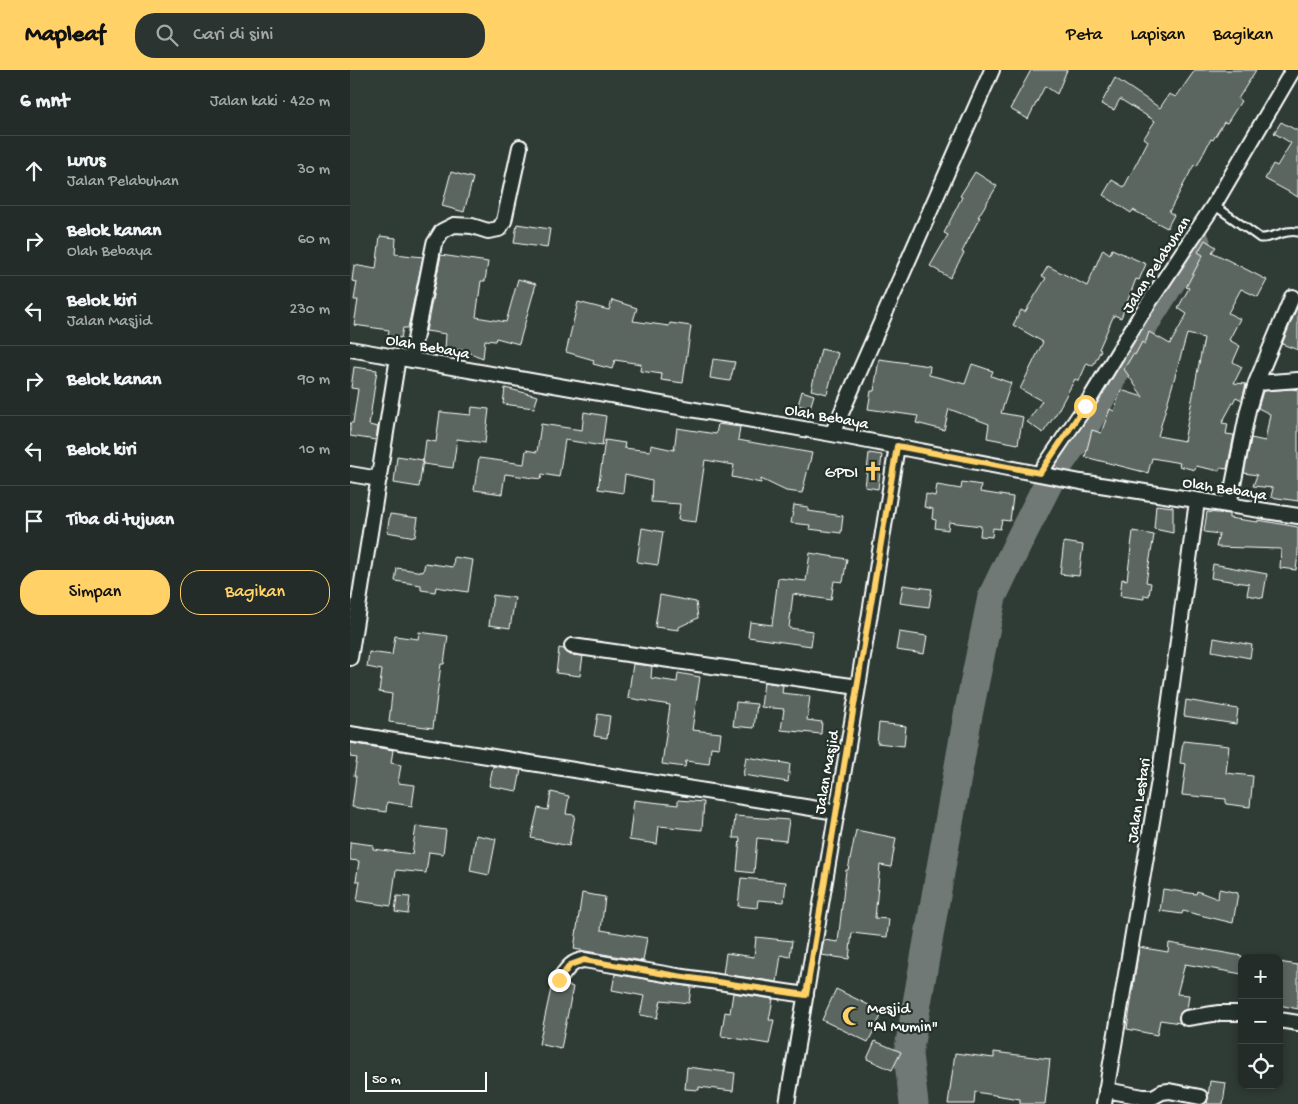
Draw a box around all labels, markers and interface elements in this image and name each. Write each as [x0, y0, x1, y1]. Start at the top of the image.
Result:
search box [135, 13, 485, 58]
text: Mapleaf [25, 21, 105, 50]
icon: search [153, 21, 181, 49]
text: Cari di sini [193, 24, 273, 47]
text: Peta [1066, 25, 1103, 46]
text: Lapisan [1131, 25, 1185, 46]
text: Bagikan [1213, 25, 1273, 46]
text: 6 mnt [20, 90, 69, 115]
text: Jalan kaki · 420 m [210, 93, 330, 112]
text: Lurus [67, 150, 106, 173]
icon: ahead [20, 157, 48, 185]
text: 30 m [297, 161, 330, 180]
text: Jalan Pelabuhan [67, 173, 179, 192]
street label: Jalan Pelabuhan [1120, 214, 1197, 318]
text: Belok kanan [67, 220, 161, 243]
icon: right [20, 227, 48, 255]
text: 60 m [298, 231, 330, 250]
text: Olah Bebaya [67, 243, 152, 262]
text: Belok kiri [67, 290, 137, 313]
icon: left [20, 297, 48, 325]
text: 230 m [290, 301, 330, 320]
text: Jalan Masjid [67, 313, 152, 332]
street label: Olah Bebaya [384, 332, 472, 365]
icon: right [20, 367, 48, 395]
text: Belok kanan [67, 369, 161, 392]
text: 90 m [298, 371, 330, 390]
route start [1074, 395, 1097, 418]
street label: Olah Bebaya [783, 402, 871, 435]
icon: left [20, 437, 48, 465]
text: Belok kiri [67, 439, 137, 462]
text: 10 m [299, 441, 330, 460]
church icon: GPDI [862, 460, 884, 482]
place label: GPDI [825, 465, 858, 484]
street label: Olah Bebaya [1181, 474, 1269, 507]
icon: arrive [20, 507, 48, 535]
text: Tiba di tujuan [67, 509, 174, 532]
button: Simpan [20, 570, 170, 615]
button: Bagikan [180, 570, 330, 615]
street label: Jalan Masjid [812, 728, 845, 816]
street label: Jalan Lestari [1124, 757, 1157, 844]
map controls [1238, 954, 1283, 1089]
button: + [1238, 954, 1283, 999]
route end [548, 969, 571, 992]
button: − [1238, 999, 1283, 1044]
place label: Mesjid "Al Mumin" [867, 1001, 938, 1038]
mosque icon: Mesjid "Al Mumin" [841, 1005, 863, 1027]
button: locate [1238, 1044, 1283, 1089]
scale bar [365, 1069, 488, 1092]
text: 50 m [372, 1072, 401, 1089]

